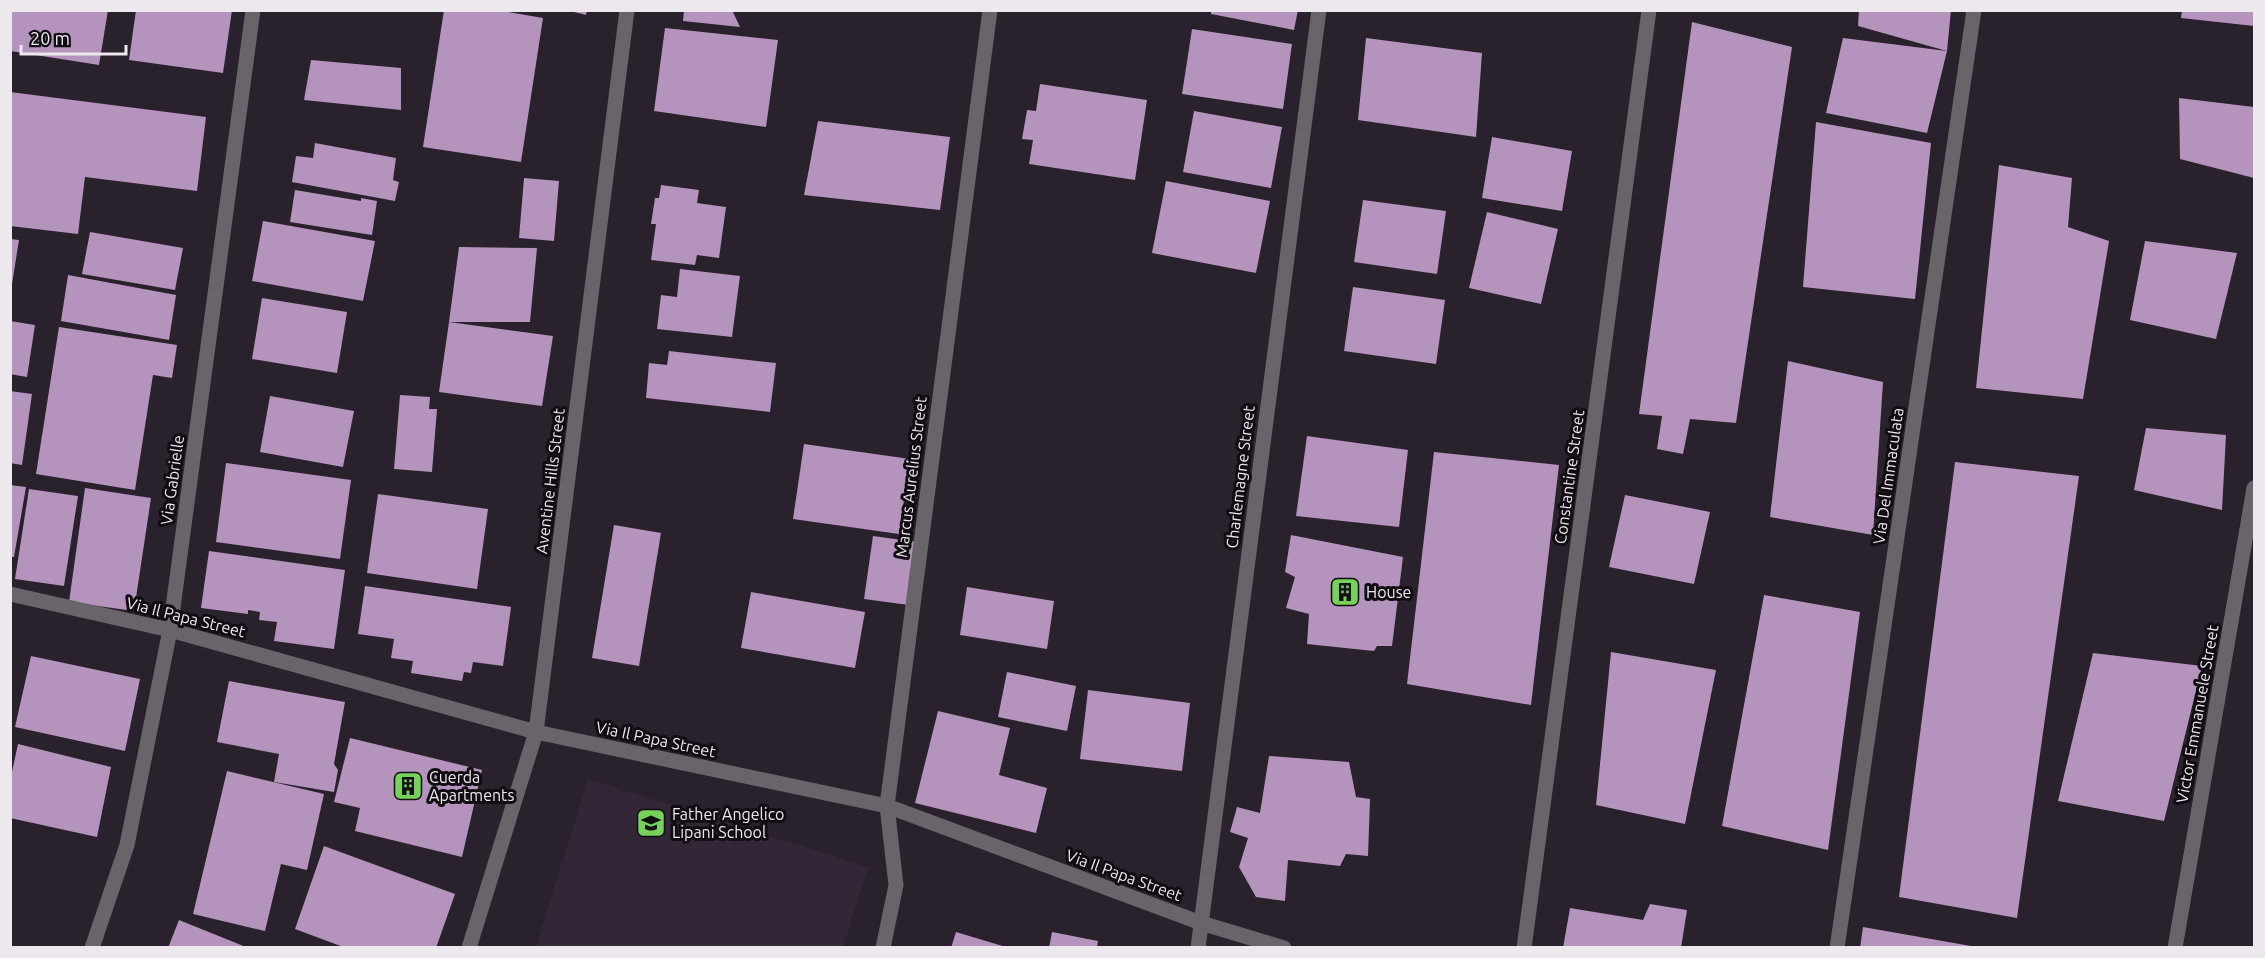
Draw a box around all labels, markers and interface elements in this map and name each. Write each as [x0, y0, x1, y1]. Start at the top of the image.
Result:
scale bar [21, 18, 126, 56]
text: 20 m [30, 28, 70, 48]
street label: Marcus Aurelius Street [892, 395, 930, 559]
street label: Charlemagne Street [1222, 404, 1258, 549]
street label: Via Del Immaculata [1869, 406, 1907, 546]
street label: Aventine Hills Street [532, 407, 568, 555]
street label: Constantine Street [1551, 408, 1587, 545]
street label: Via Gabrielle [157, 434, 187, 526]
building icon: House [1329, 576, 1361, 608]
place label: House [1366, 583, 1411, 601]
street label: Via Il Papa Street [125, 594, 248, 641]
street label: Victor Emmanuele Street [2172, 623, 2222, 805]
street label: Via Il Papa Street [594, 718, 718, 761]
place label: Cuerda Apartments [429, 768, 514, 804]
building icon: Cuerda Apartments [392, 770, 424, 802]
place label: Father Angelico Lipani School [672, 805, 784, 841]
school or university icon: Father Angelico Lipani School [635, 807, 667, 839]
street label: Via Il Papa Street [1064, 846, 1185, 905]

